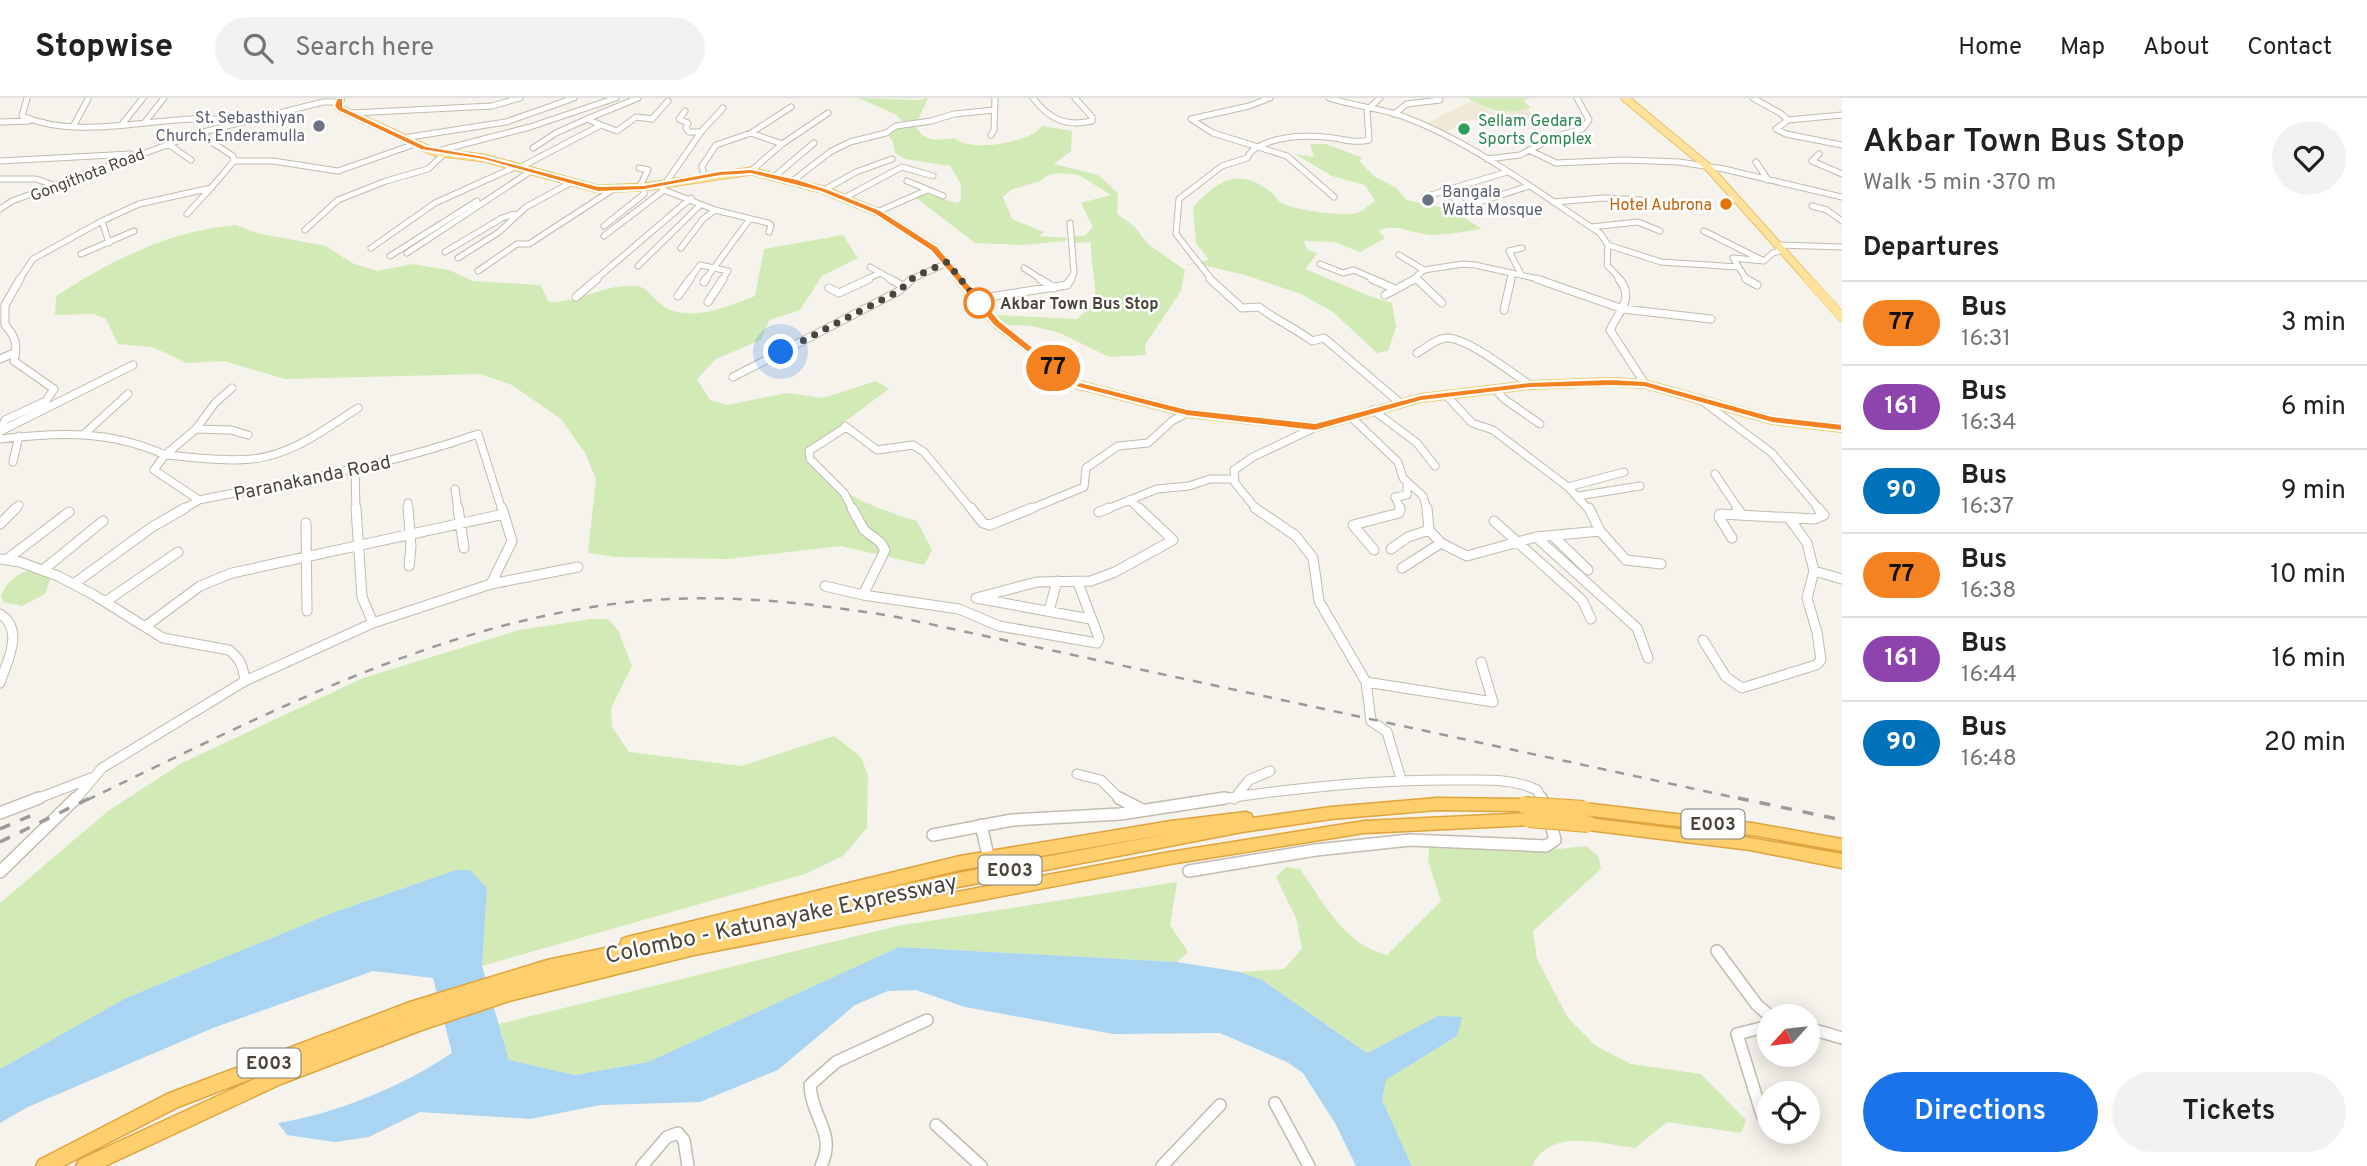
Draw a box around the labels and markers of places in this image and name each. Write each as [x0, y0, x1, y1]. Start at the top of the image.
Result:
place label: St. Sebasthiyan Church, Enderamulla [156, 109, 305, 147]
place label: Sellam Gedara Sports Complex [1478, 112, 1592, 150]
marker: St. Sebasthiyan Church, Enderamulla [311, 118, 327, 134]
marker: Sellam Gedara Sports Complex [1456, 121, 1472, 137]
place label: Bangala Watta Mosque [1442, 183, 1543, 221]
marker: Bangala Watta Mosque [1420, 192, 1436, 208]
place label: Hotel Aubrona [1609, 196, 1712, 216]
marker: Hotel Aubrona [1718, 196, 1734, 212]
marker: Akbar Town Bus Stop [964, 288, 994, 318]
place label: Akbar Town Bus Stop [1000, 295, 1158, 315]

